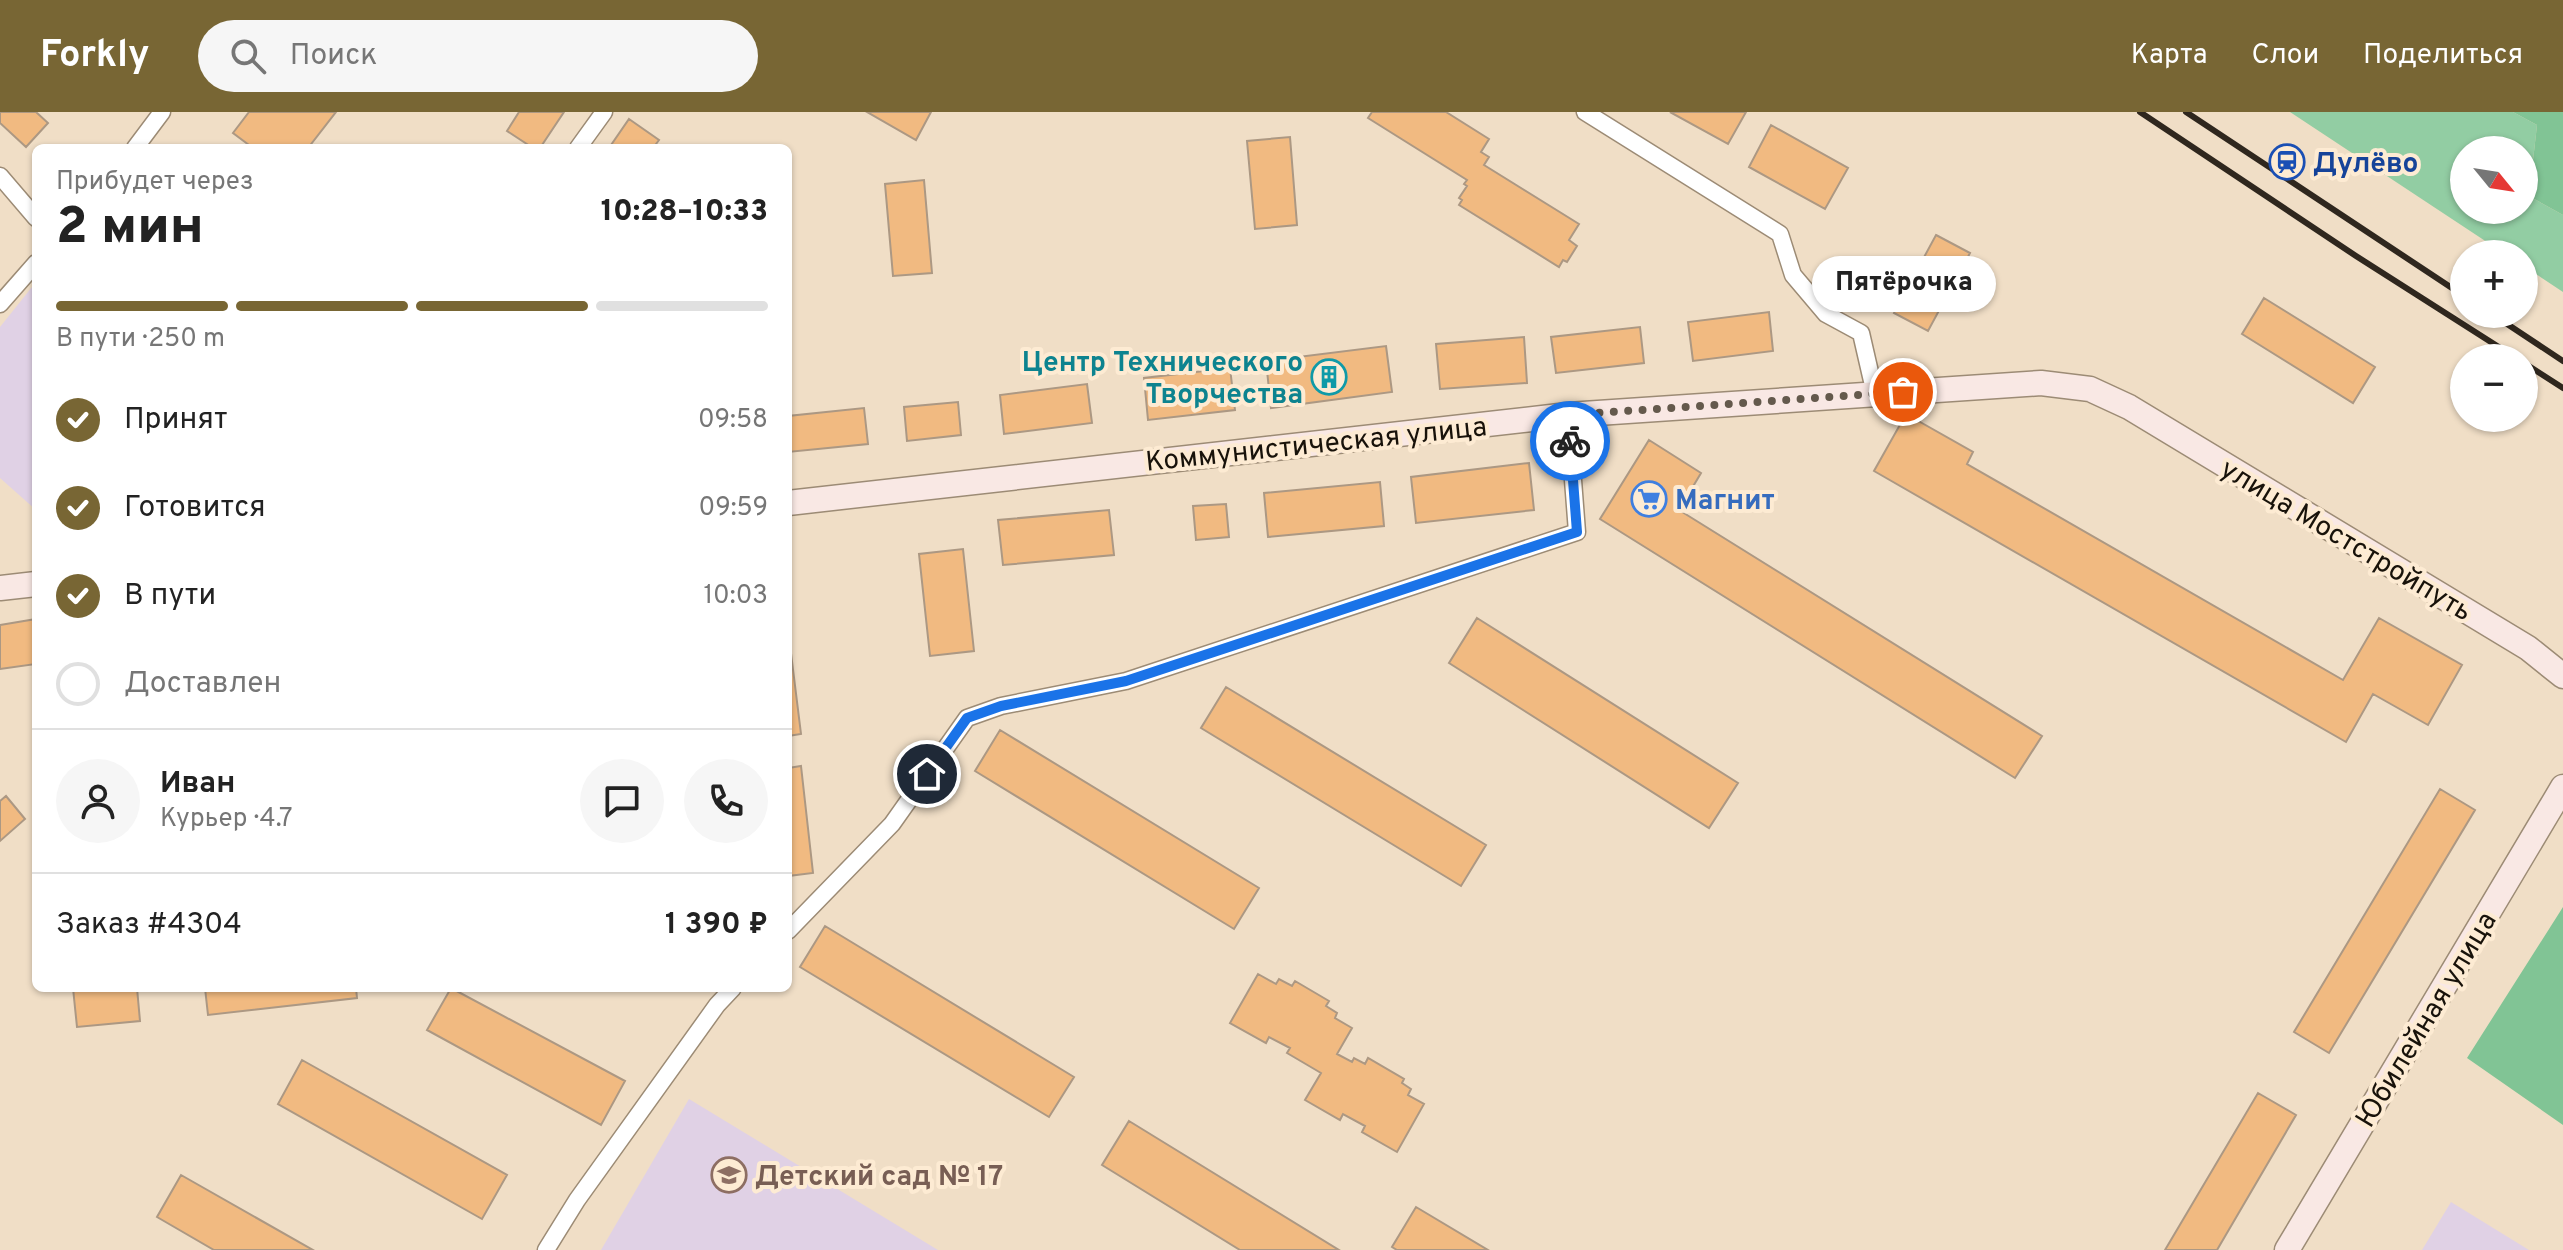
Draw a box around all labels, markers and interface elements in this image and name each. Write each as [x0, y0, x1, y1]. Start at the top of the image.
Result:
search box [198, 20, 758, 92]
text: Forkly [40, 32, 150, 81]
icon: search [226, 34, 270, 78]
text: Поиск [290, 38, 377, 75]
text: Карта [2131, 38, 2207, 74]
text: Слои [2251, 38, 2319, 74]
text: Поделиться [2363, 38, 2523, 74]
north arrow [2450, 136, 2538, 224]
map controls [2450, 136, 2538, 432]
station icon: Дулёво [2268, 143, 2306, 181]
place label: Дулёво [2313, 147, 2418, 183]
text: Прибудет через [56, 166, 254, 199]
text: 10:28–10:33 [601, 194, 768, 231]
text: 2 мин [56, 196, 204, 262]
button: + [2450, 240, 2538, 328]
callout: Пятёрочка [1811, 256, 1995, 312]
text: Пятёрочка [1835, 267, 1973, 300]
text: В пути · 250 m [56, 323, 225, 356]
button: − [2450, 344, 2538, 432]
place label: Центр Технического Творчества [1022, 346, 1303, 414]
building icon: Центр Технического Творчества [1310, 358, 1348, 396]
pin [1869, 358, 1937, 426]
icon: bag [1881, 370, 1925, 414]
icon: check [56, 398, 100, 442]
courier [1530, 401, 1610, 481]
text: Принят [124, 402, 228, 439]
text: 09:58 [698, 404, 768, 437]
street label: Коммунистическая улица [1144, 410, 1489, 482]
icon: bike [1548, 419, 1592, 463]
street label: улица Мостстройпуть [2213, 452, 2478, 631]
supermarket icon: Магнит [1630, 480, 1668, 518]
place label: Магнит [1675, 484, 1775, 520]
icon: check [56, 486, 100, 530]
text: Готовится [124, 490, 266, 527]
text: 09:59 [699, 492, 768, 525]
icon: check [56, 574, 100, 618]
text: В пути [124, 578, 216, 615]
text: 10:03 [703, 580, 768, 613]
text: Доставлен [124, 666, 281, 703]
pin [893, 740, 961, 808]
icon: home [905, 752, 949, 796]
button: person [56, 759, 140, 843]
button: chat [580, 759, 664, 843]
button: phone [684, 759, 768, 843]
text: Иван [160, 766, 235, 803]
text: Курьер · 4.7 [160, 803, 292, 836]
street label: Юбилейная улица [2349, 906, 2506, 1135]
text: Заказ #4304 [56, 907, 242, 944]
text: 1 390 ₽ [665, 907, 768, 944]
school or university icon: Детский сад № 17 [710, 1156, 748, 1194]
place label: Детский сад № 17 [755, 1160, 1003, 1196]

